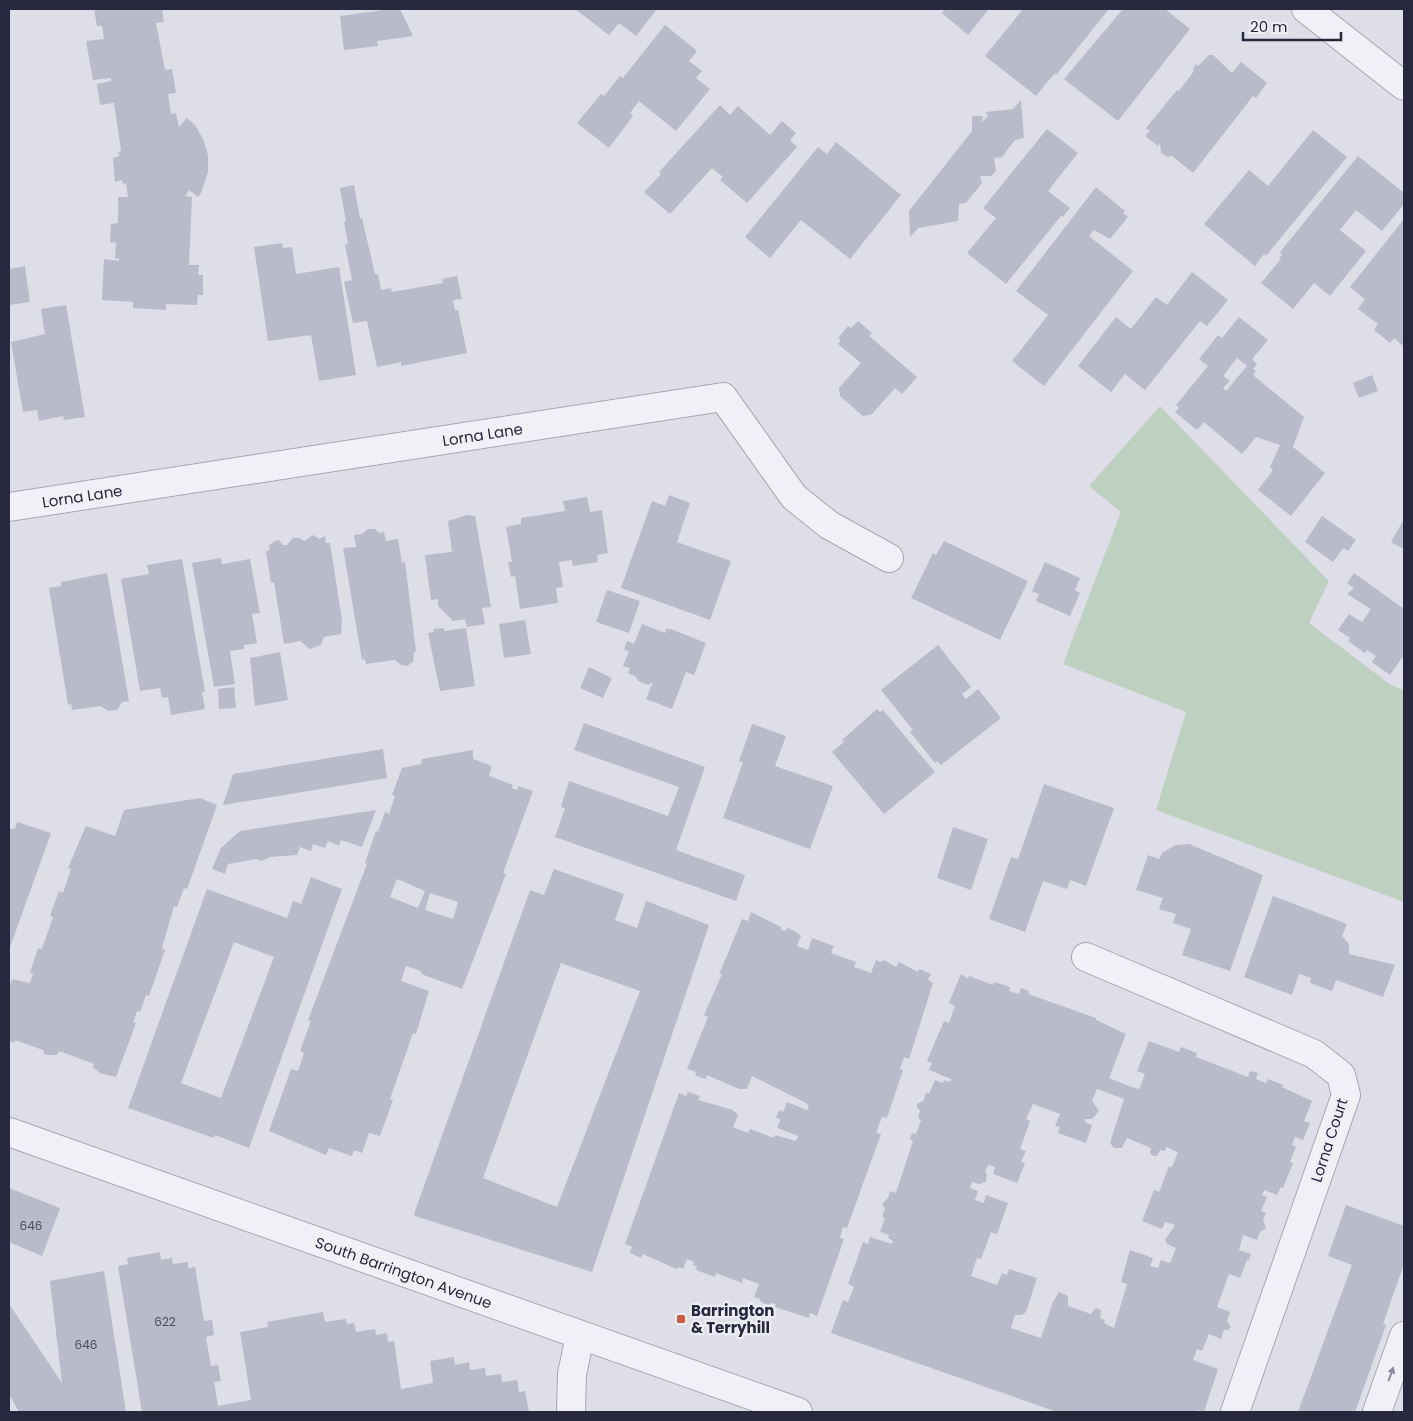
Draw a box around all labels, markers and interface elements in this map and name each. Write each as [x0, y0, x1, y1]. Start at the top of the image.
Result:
scale bar [1243, 10, 1340, 42]
text: 20 m [1250, 16, 1288, 37]
street label: Lorna Lane [441, 418, 524, 451]
street label: Lorna Lane [41, 479, 124, 512]
street label: Lorna Court [1306, 1095, 1352, 1185]
house number: 646 [20, 1217, 42, 1234]
street label: South Barrington Avenue [313, 1231, 495, 1313]
place label: Barrington & Terryhill [691, 1300, 774, 1338]
house number: 622 [154, 1313, 176, 1330]
marker: Barrington & Terryhill [675, 1313, 687, 1325]
house number: 646 [75, 1336, 97, 1353]
one-way arrow [1387, 1366, 1395, 1381]

